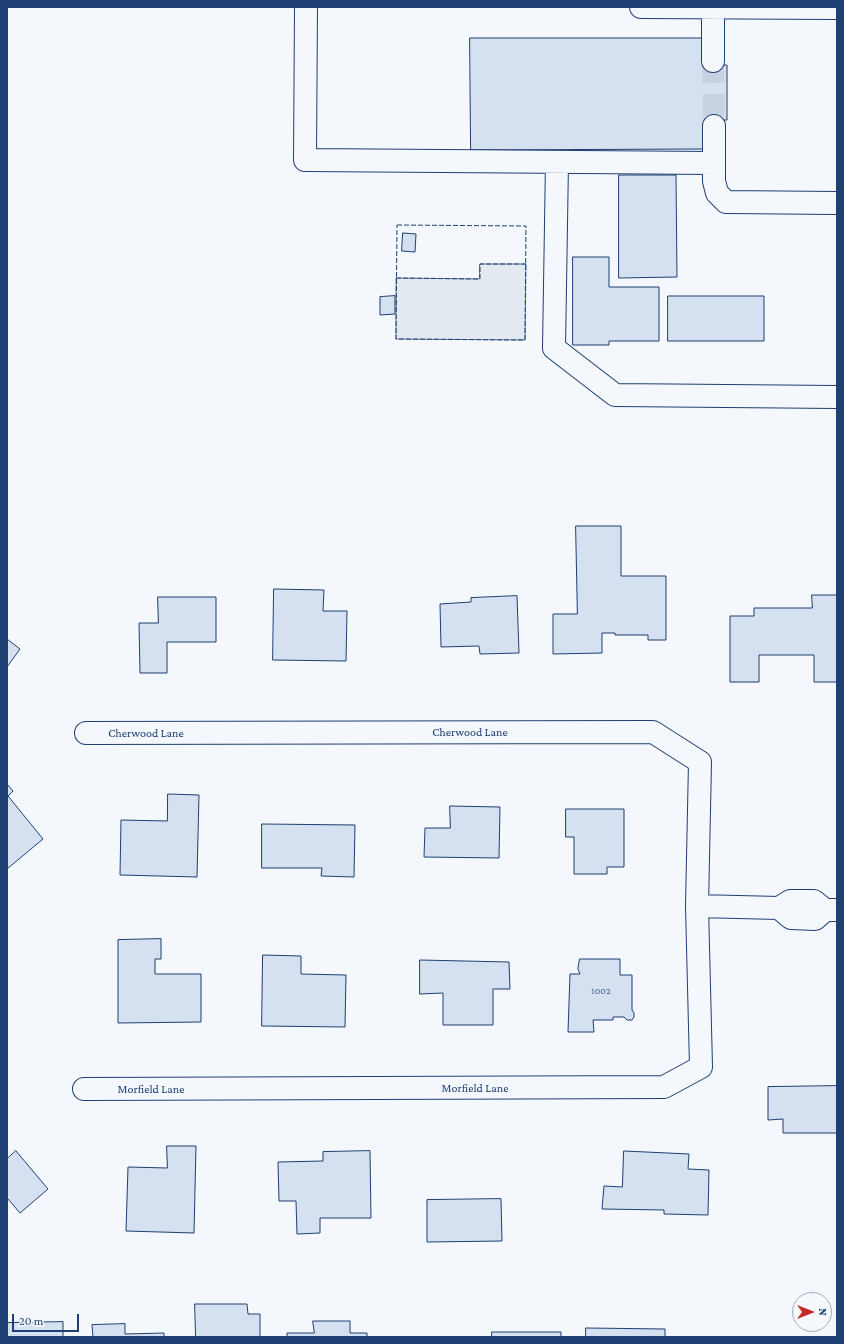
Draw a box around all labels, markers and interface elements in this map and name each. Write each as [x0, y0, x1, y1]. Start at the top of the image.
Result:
street label: Cherwood Lane [432, 725, 508, 739]
street label: Cherwood Lane [108, 726, 184, 740]
house number: 1002 [591, 985, 611, 997]
street label: Morfield Lane [442, 1081, 508, 1095]
street label: Morfield Lane [118, 1082, 184, 1096]
north arrow [792, 1292, 832, 1332]
scale bar [14, 1306, 81, 1332]
text: N [817, 1308, 829, 1316]
text: 20 m [19, 1314, 43, 1328]

